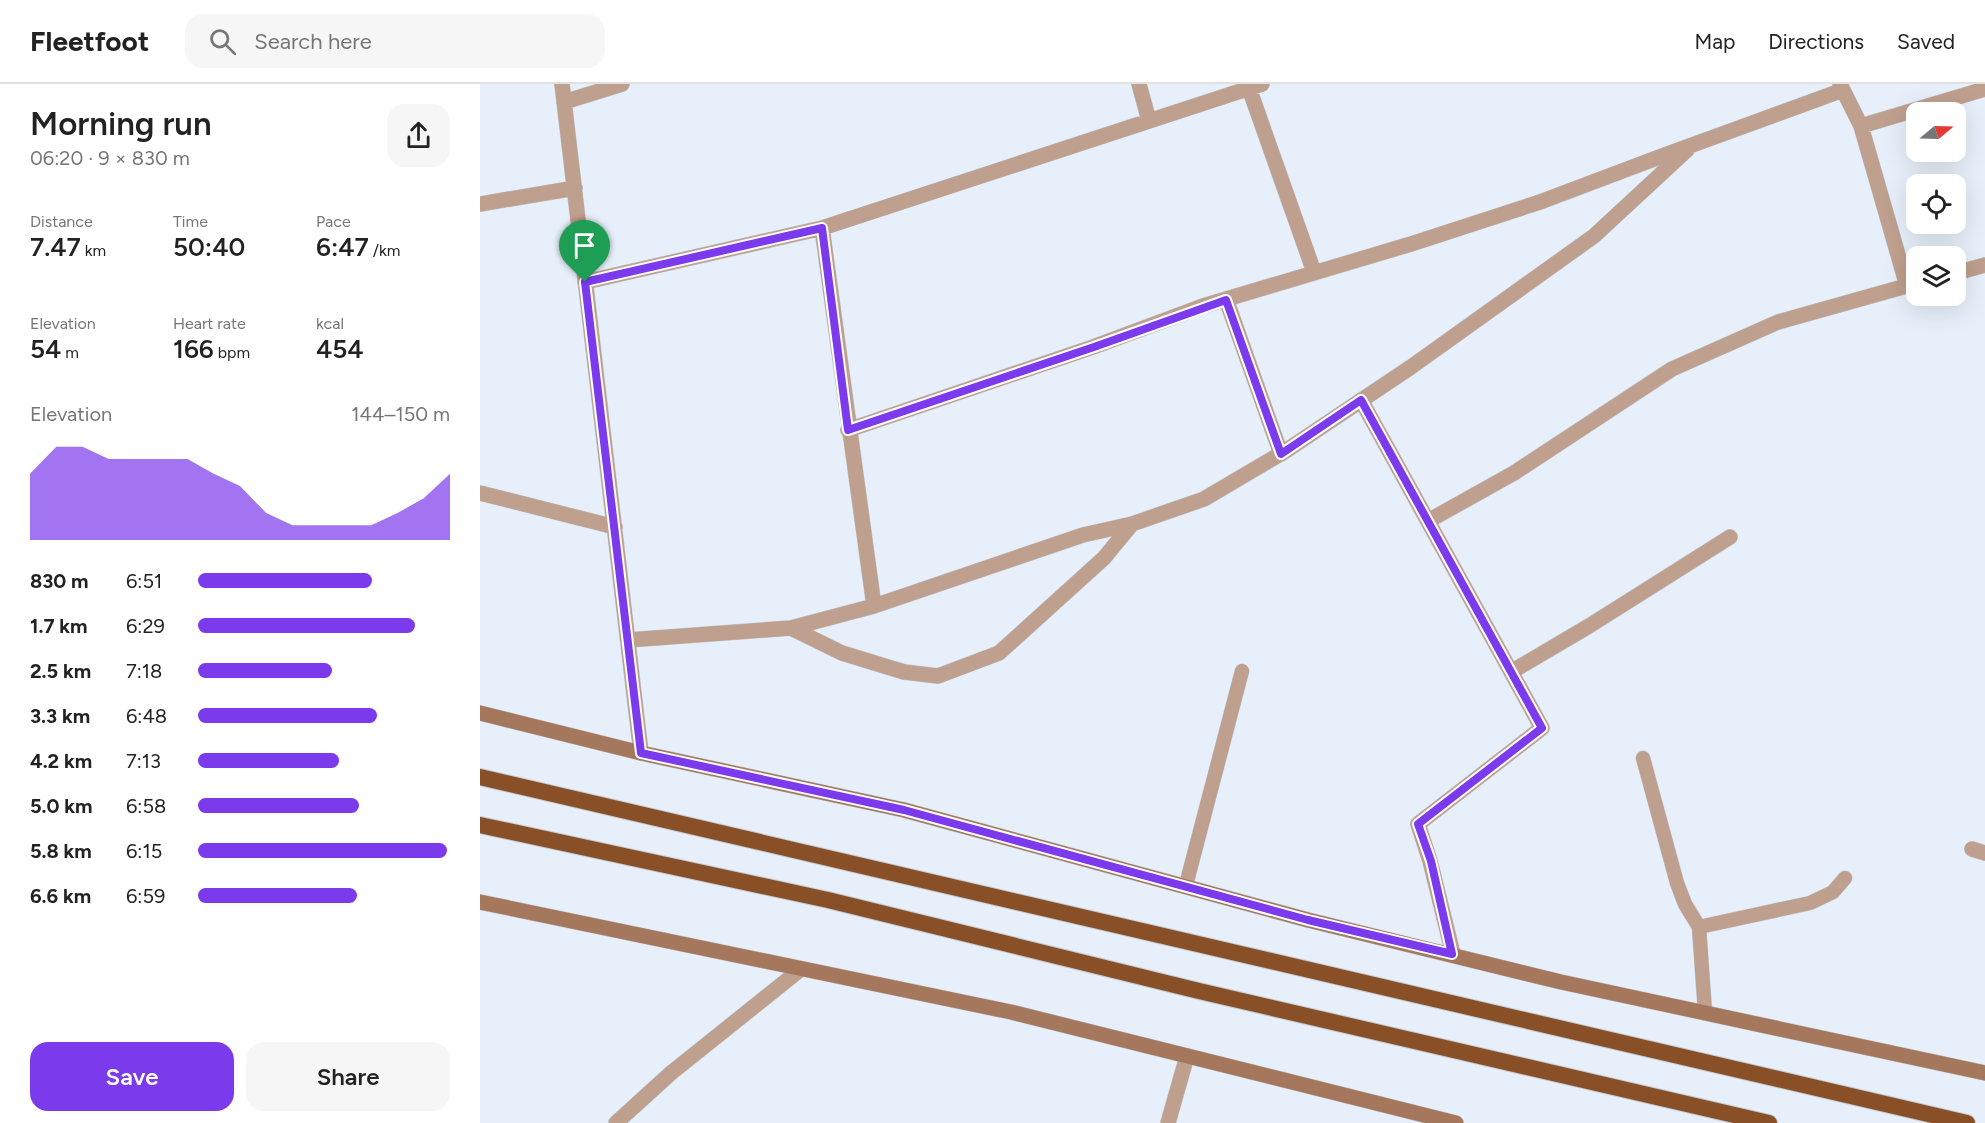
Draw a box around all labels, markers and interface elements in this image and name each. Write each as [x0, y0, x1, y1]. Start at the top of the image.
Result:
search box [185, 14, 605, 68]
text: Fleetfoot [30, 24, 149, 58]
icon: search [206, 25, 239, 58]
text: Search here [254, 28, 372, 55]
text: Map [1694, 29, 1735, 54]
text: Directions [1768, 29, 1864, 54]
text: Saved [1897, 29, 1955, 54]
north arrow [1906, 102, 1966, 162]
map controls [1906, 102, 1966, 306]
text: Morning run [30, 104, 212, 143]
button: share [387, 104, 450, 167]
text: 06:20 · 9 × 830 m [30, 146, 190, 170]
button: locate [1906, 174, 1966, 234]
text: Distance [30, 212, 93, 231]
text: Time [173, 212, 208, 231]
text: Pace [316, 212, 351, 231]
pin [559, 220, 610, 282]
icon: arrive [568, 229, 601, 262]
text: 7.47 [30, 231, 81, 263]
text: 50:40 [173, 231, 245, 263]
text: 6:47 [316, 231, 369, 263]
text: km [81, 241, 106, 260]
text: /km [369, 241, 400, 260]
button: layers [1906, 246, 1966, 306]
text: Elevation [30, 314, 96, 333]
text: Heart rate [173, 314, 246, 333]
text: kcal [316, 314, 344, 333]
text: 54 [30, 333, 61, 365]
text: 166 [173, 333, 214, 365]
text: 454 [316, 333, 364, 365]
text: m [61, 343, 79, 362]
text: bpm [214, 343, 250, 362]
text: Elevation [30, 402, 112, 426]
text: 144–150 m [351, 402, 450, 426]
text: 830 m [30, 569, 89, 593]
text: 6:51 [126, 569, 162, 593]
text: 1.7 km [30, 614, 87, 638]
text: 6:29 [126, 614, 165, 638]
text: 2.5 km [30, 659, 91, 683]
text: 7:18 [126, 659, 162, 683]
text: 3.3 km [30, 704, 90, 728]
text: 6:48 [126, 704, 167, 728]
text: 4.2 km [30, 749, 92, 773]
text: 7:13 [126, 749, 161, 773]
text: 5.0 km [30, 794, 93, 818]
text: 6:58 [126, 794, 166, 818]
text: 5.8 km [30, 839, 92, 863]
text: 6:15 [126, 839, 162, 863]
text: 6.6 km [30, 884, 91, 908]
text: 6:59 [126, 884, 165, 908]
button: Save [30, 1042, 234, 1111]
button: Share [246, 1042, 450, 1111]

